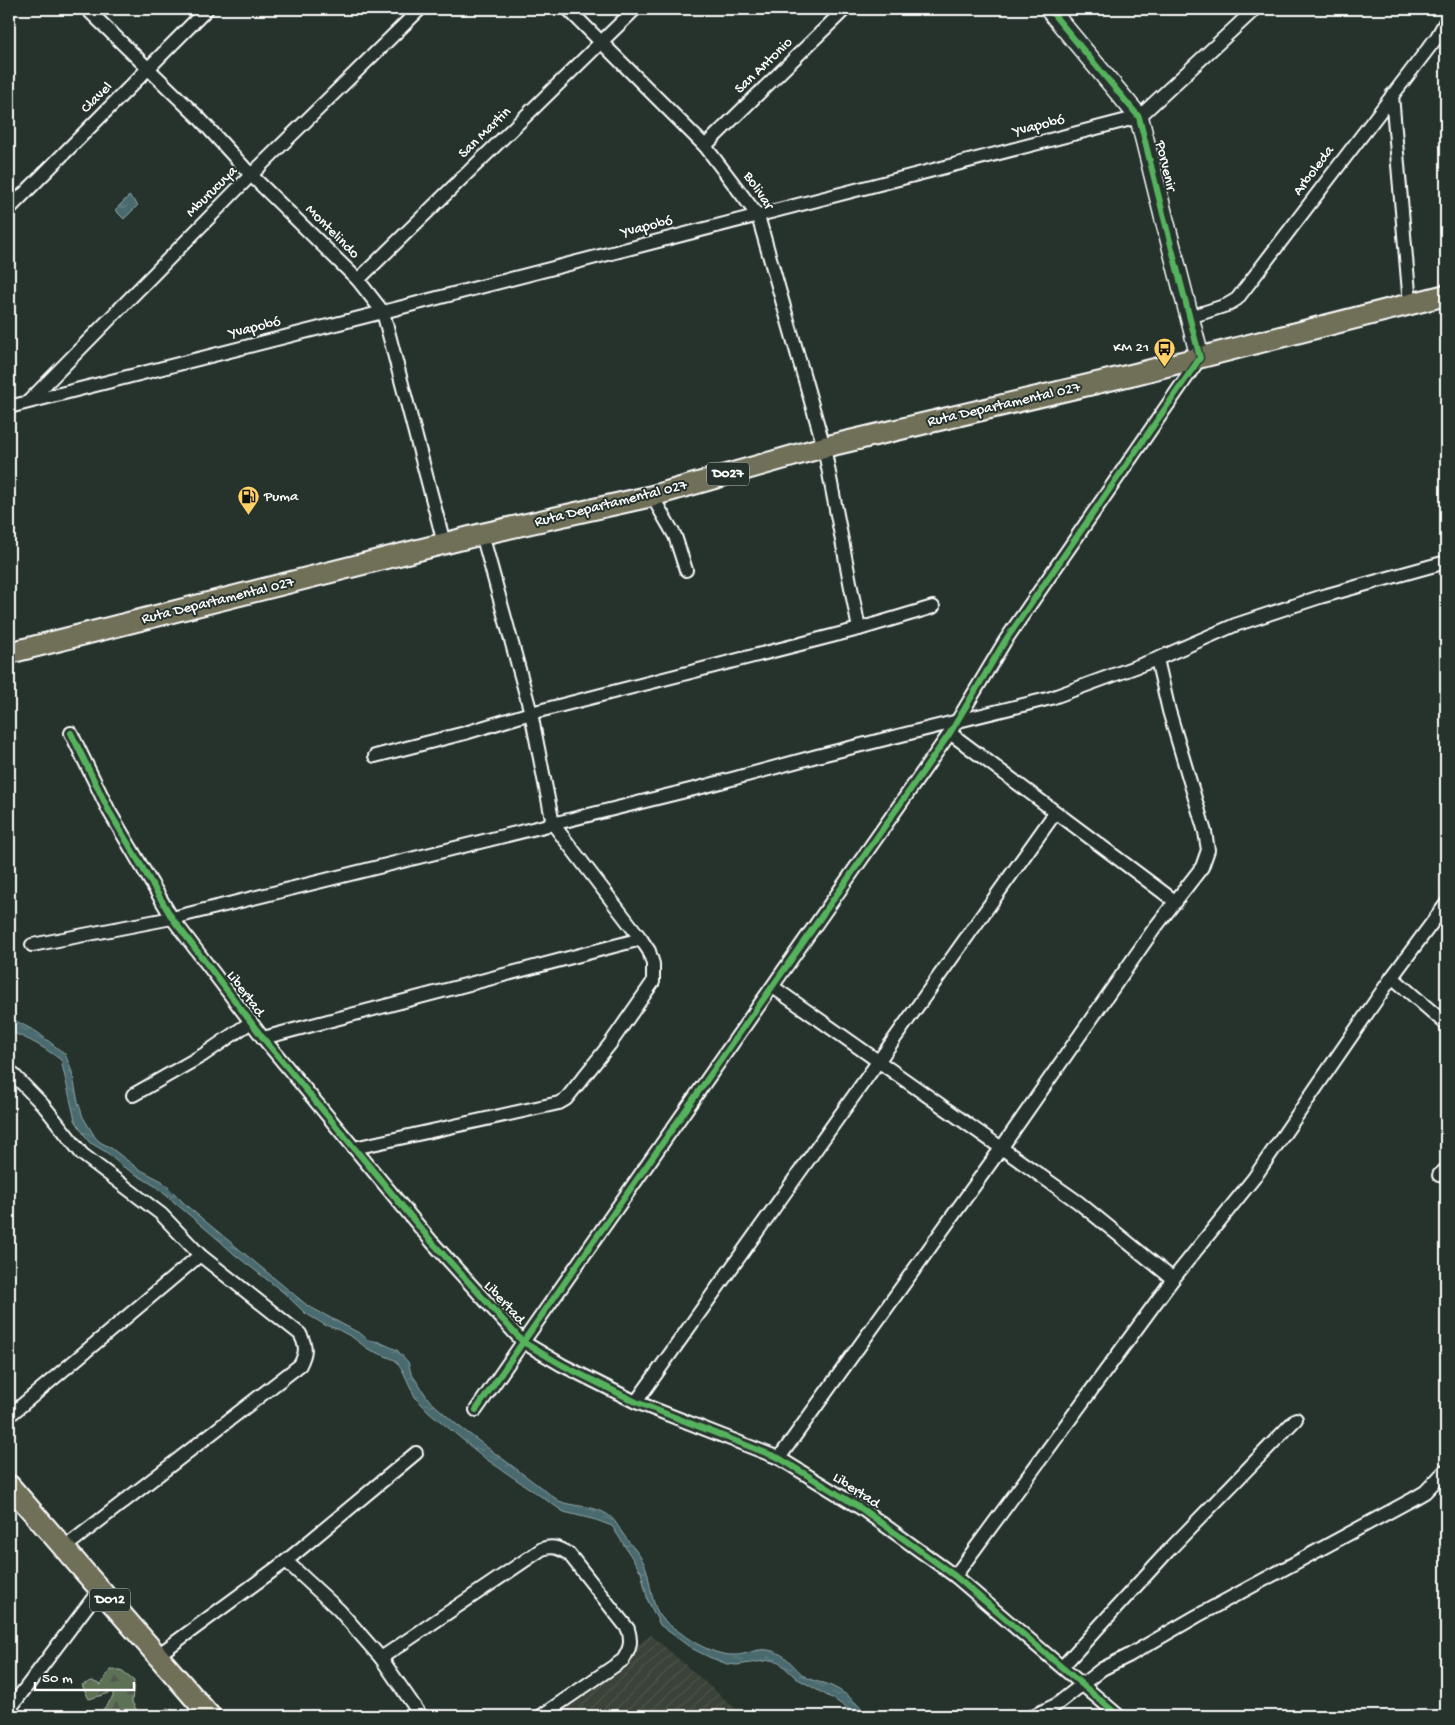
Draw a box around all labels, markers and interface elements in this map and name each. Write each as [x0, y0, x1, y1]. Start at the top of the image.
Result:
street label: San Antonio [731, 34, 797, 98]
street label: Clavel [77, 78, 117, 118]
street label: San Martin [455, 103, 515, 163]
street label: Yvapobó [1009, 111, 1067, 142]
street label: Porvenir [1150, 138, 1180, 195]
street label: Arboleda [1289, 142, 1339, 200]
street label: Mburucuya [182, 162, 242, 222]
street label: Bolivar [738, 168, 778, 215]
street label: Montelindo [301, 201, 363, 263]
street label: Yvapobó [617, 212, 675, 243]
street label: Yvapobó [225, 313, 283, 344]
bus stop icon: KM 21 [1153, 336, 1177, 367]
place label: KM 21 [1113, 339, 1149, 357]
street label: Ruta Departamental 027 [926, 378, 1083, 431]
road number: D027 [707, 462, 749, 486]
street label: Ruta Departamental 027 [533, 476, 690, 532]
fuel station icon: Puma [236, 485, 260, 516]
place label: Puma [263, 488, 299, 506]
street label: Ruta Departamental 027 [140, 573, 297, 629]
street label: Libertad [222, 967, 269, 1022]
street label: Libertad [479, 1277, 529, 1329]
street label: Libertad [829, 1469, 884, 1514]
road number: D012 [90, 1588, 130, 1612]
scale bar [35, 1660, 134, 1692]
text: 50 m [42, 1670, 73, 1688]

